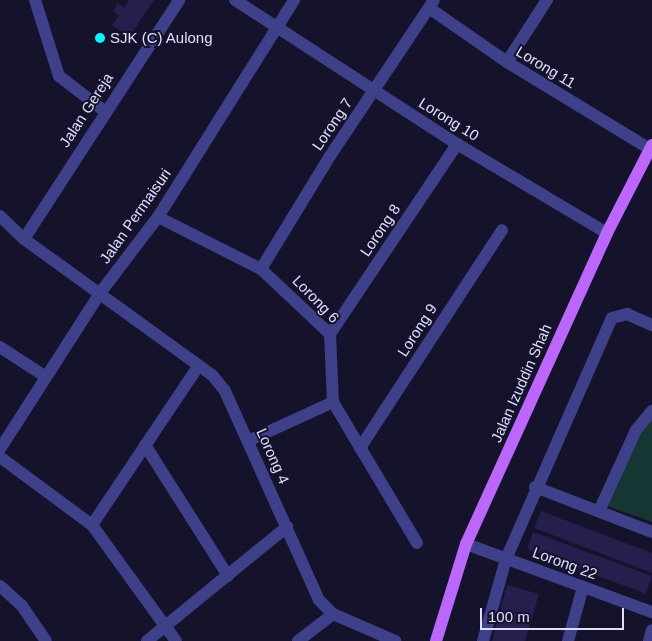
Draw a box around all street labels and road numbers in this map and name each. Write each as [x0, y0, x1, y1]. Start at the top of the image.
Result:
street label: Lorong 11 [513, 42, 579, 92]
street label: Jalan Gereja [55, 69, 117, 151]
street label: Lorong 10 [416, 93, 482, 145]
street label: Lorong 7 [308, 94, 356, 154]
street label: Jalan Permaisuri [96, 165, 174, 267]
street label: Lorong 8 [356, 200, 404, 260]
street label: Lorong 6 [289, 271, 343, 327]
street label: Lorong 9 [393, 300, 441, 360]
street label: Jalan Izuddin Shah [487, 321, 555, 445]
street label: Lorong 4 [253, 425, 293, 487]
street label: Lorong 22 [530, 543, 600, 583]

